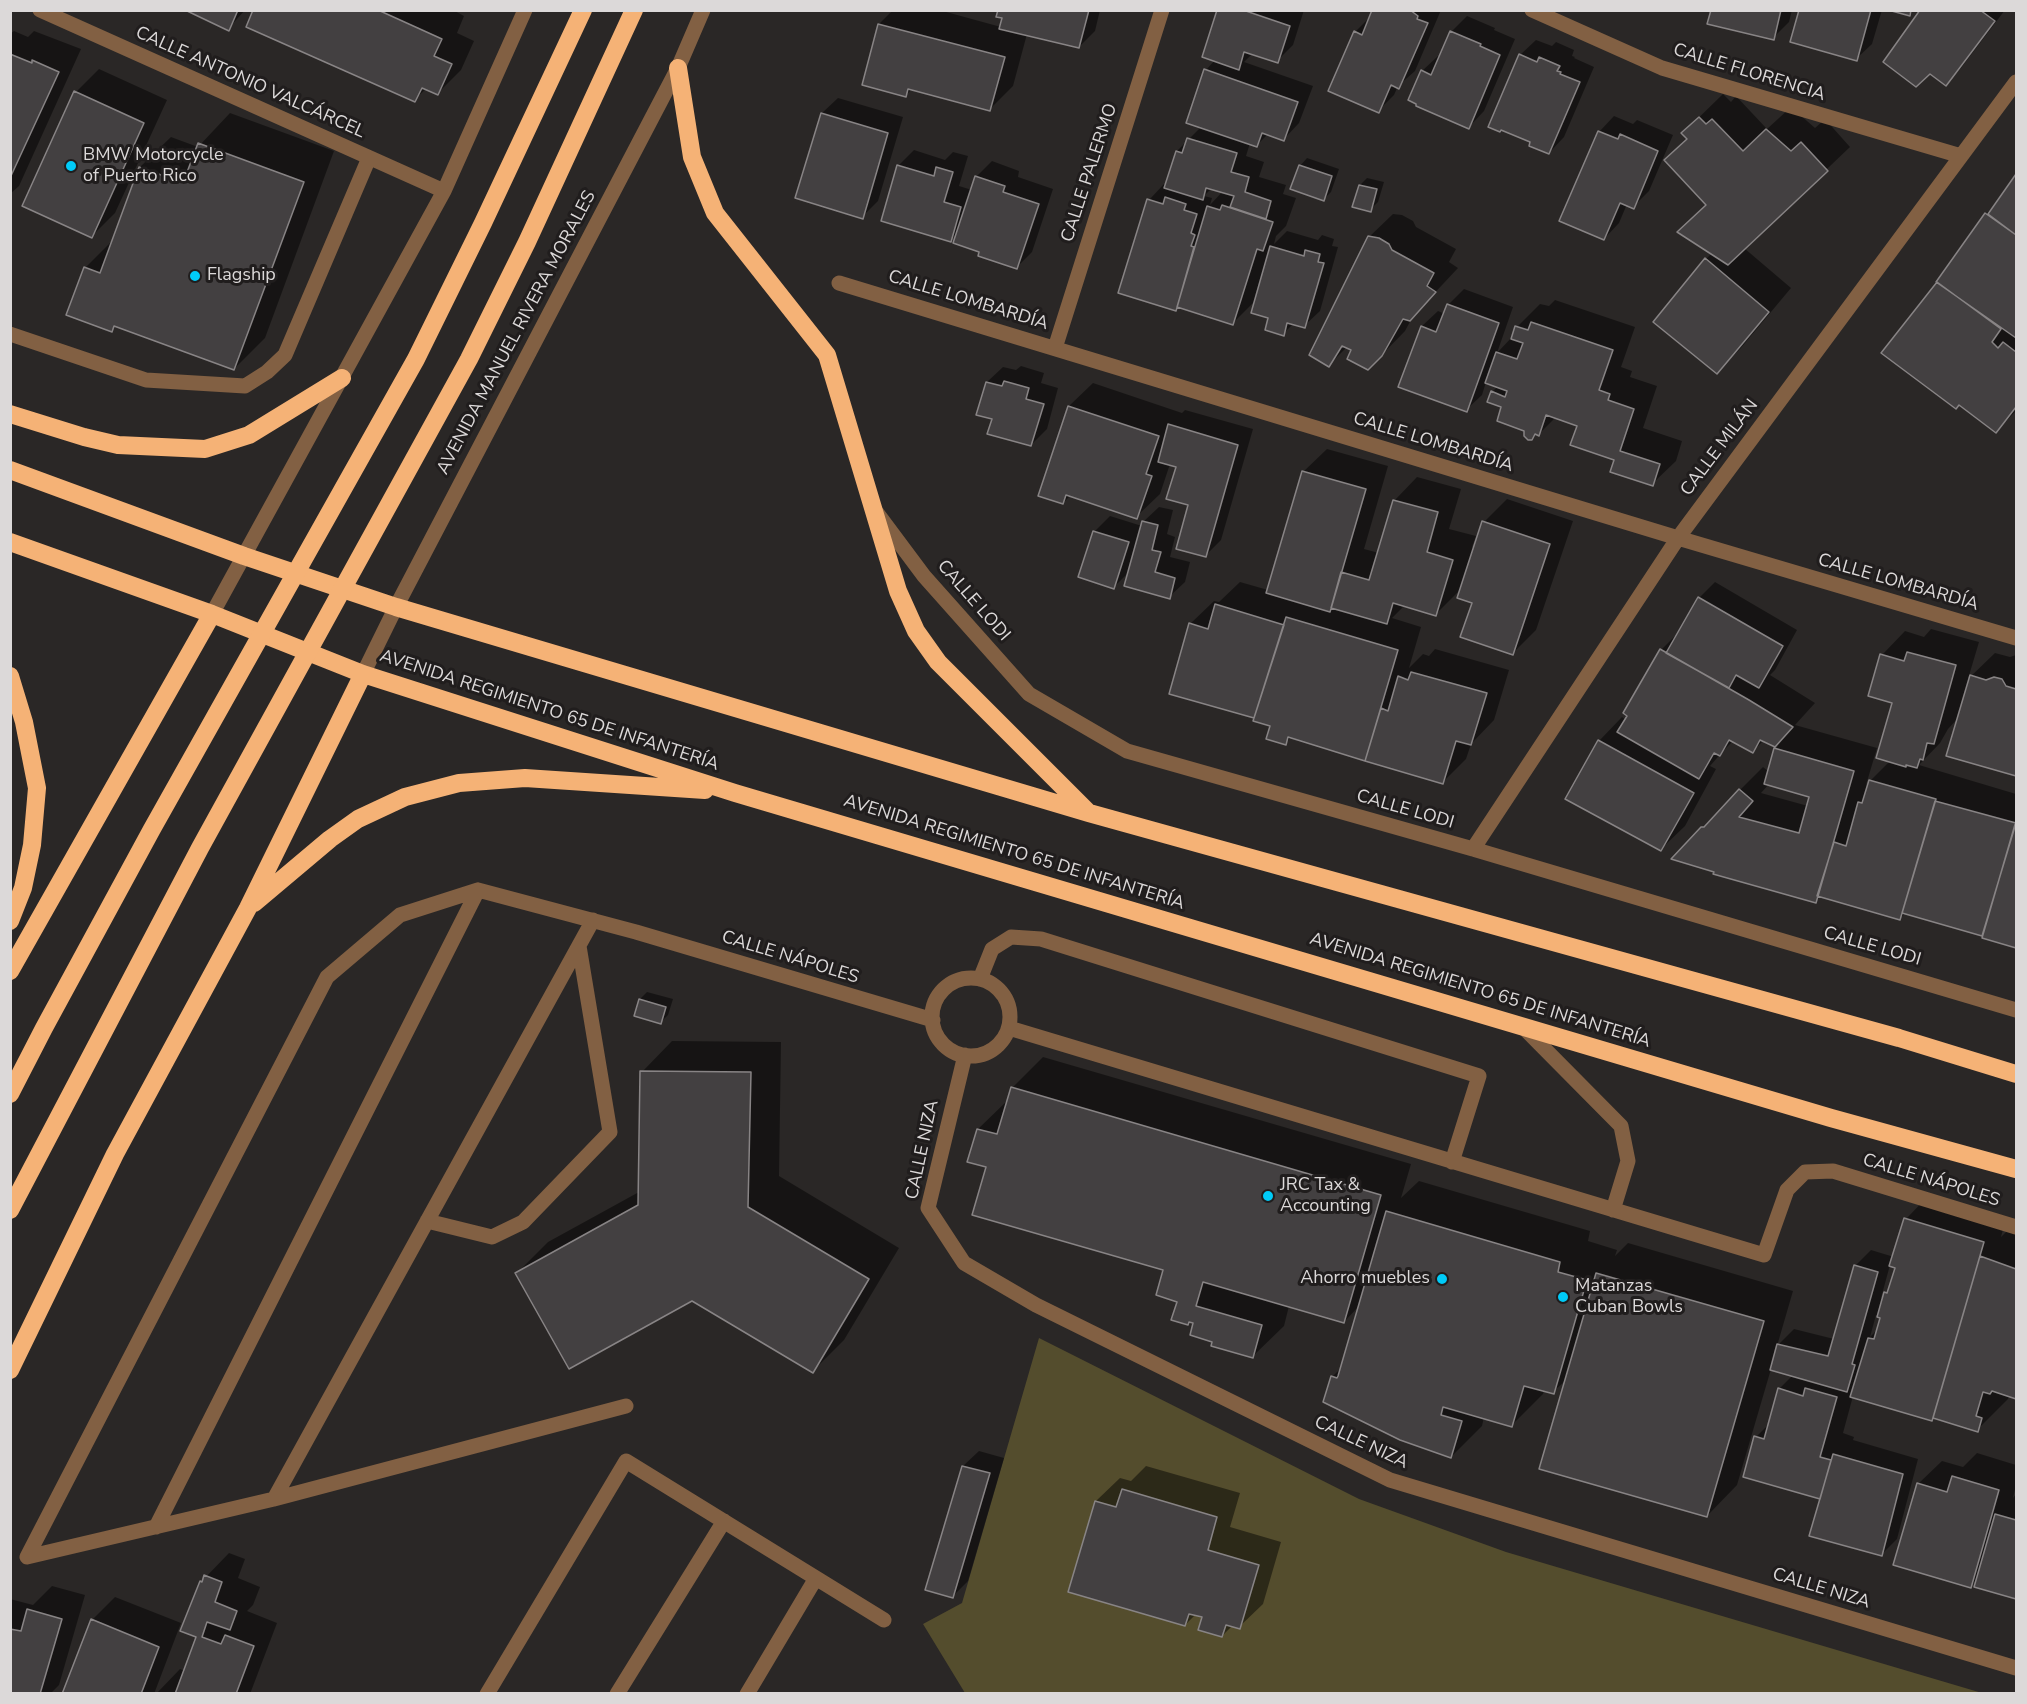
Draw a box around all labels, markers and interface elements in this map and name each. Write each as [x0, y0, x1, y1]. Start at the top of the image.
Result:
street label: CALLE ANTONIO VALCÁRCEL [132, 22, 368, 144]
street label: CALLE FLORENCIA [1670, 40, 1828, 106]
street label: CALLE PALERMO [1057, 101, 1123, 245]
place label: BMW Motorcycle of Puerto Rico [83, 145, 224, 188]
marker: BMW Motorcycle of Puerto Rico [64, 159, 78, 173]
street label: AVENIDA MANUEL RIVERA MORALES [433, 187, 601, 479]
place label: Flagship [207, 265, 276, 287]
street label: CALLE LOMBARDÍA [885, 266, 1051, 336]
marker: Flagship [188, 269, 202, 283]
street label: CALLE MILÁN [1677, 395, 1763, 501]
street label: CALLE LOMBARDÍA [1350, 408, 1516, 478]
street label: CALLE LOMBARDÍA [1815, 550, 1981, 616]
street label: CALLE LODI [932, 556, 1014, 646]
street label: AVENIDA REGIMIENTO 65 DE INFANTERÍA [377, 646, 721, 776]
street label: CALLE LODI [1354, 786, 1456, 834]
street label: AVENIDA REGIMIENTO 65 DE INFANTERÍA [841, 791, 1187, 915]
street label: CALLE LODI [1821, 923, 1923, 971]
street label: CALLE NÁPOLES [719, 927, 861, 989]
street label: AVENIDA REGIMIENTO 65 DE INFANTERÍA [1307, 929, 1653, 1053]
street label: CALLE NIZA [902, 1098, 944, 1202]
street label: CALLE NÁPOLES [1860, 1150, 2002, 1212]
place label: JRC Tax & Accounting [1280, 1175, 1371, 1218]
marker: JRC Tax & Accounting [1261, 1189, 1275, 1203]
place label: Ahorro muebles [1300, 1268, 1430, 1290]
marker: Ahorro muebles [1435, 1272, 1449, 1286]
place label: Matanzas Cuban Bowls [1575, 1276, 1683, 1318]
marker: Matanzas Cuban Bowls [1556, 1290, 1570, 1304]
street label: CALLE NIZA [1311, 1412, 1411, 1474]
street label: CALLE NIZA [1770, 1564, 1872, 1614]

